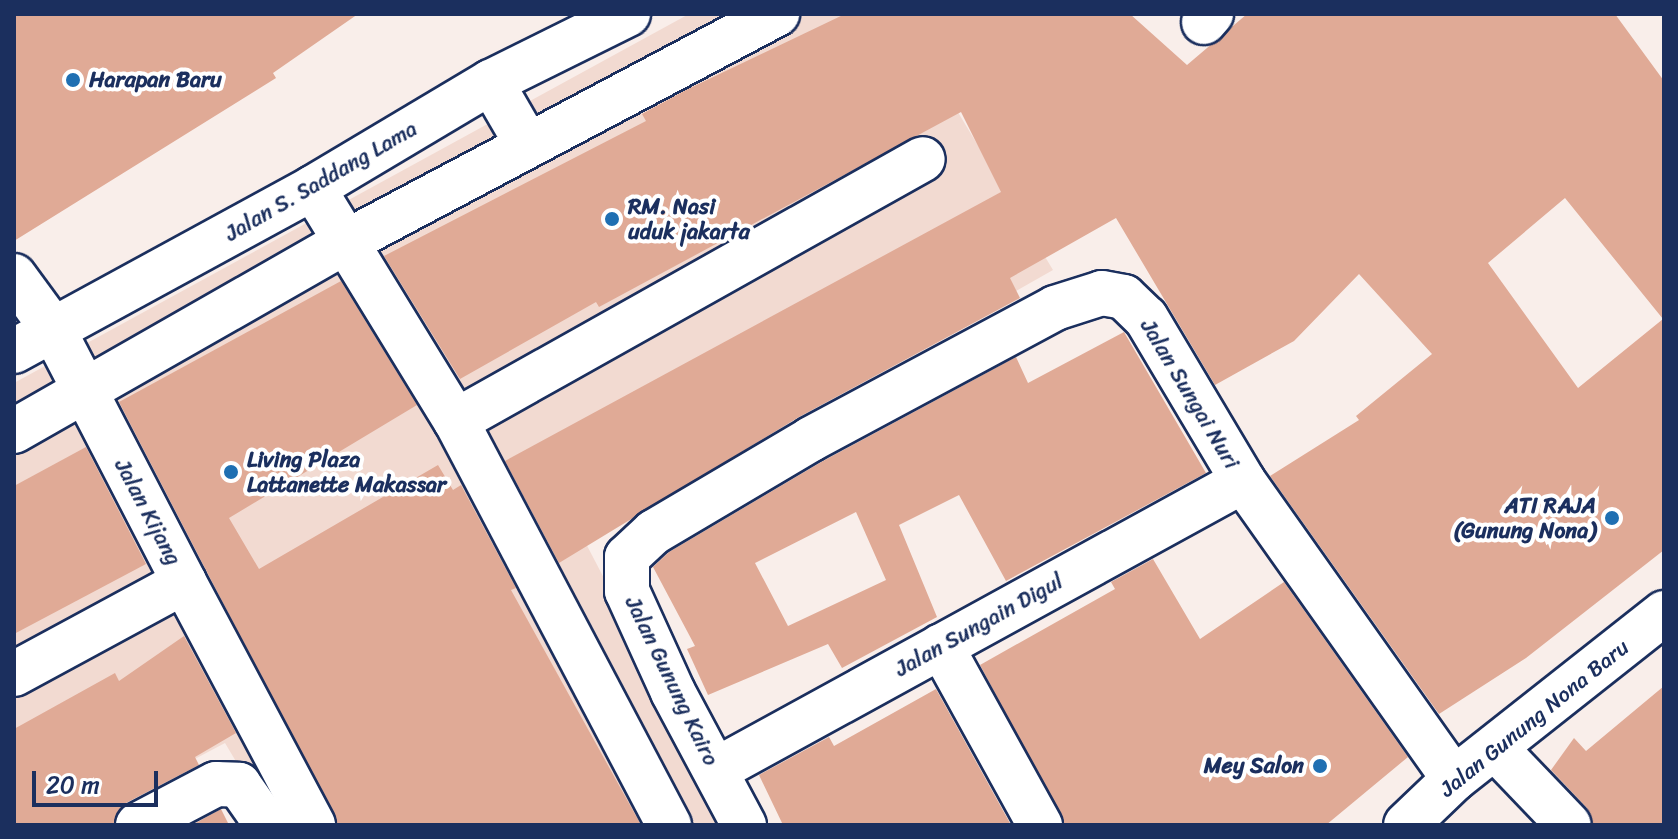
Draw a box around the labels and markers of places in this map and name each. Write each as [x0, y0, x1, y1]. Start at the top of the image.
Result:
place label: Harapan Baru [89, 67, 222, 93]
marker: Harapan Baru [64, 71, 82, 89]
place label: RM. Nasi uduk jakarta [628, 193, 751, 244]
marker: RM. Nasi uduk jakarta [603, 210, 621, 228]
place label: Living Plaza Lattanette Makassar [247, 446, 446, 498]
marker: Living Plaza Lattanette Makassar [222, 463, 240, 481]
place label: ATI RAJA (Gunung Nona) [1453, 492, 1596, 544]
marker: ATI RAJA (Gunung Nona) [1603, 509, 1621, 527]
place label: Mey Salon [1203, 753, 1304, 779]
marker: Mey Salon [1311, 757, 1329, 775]

